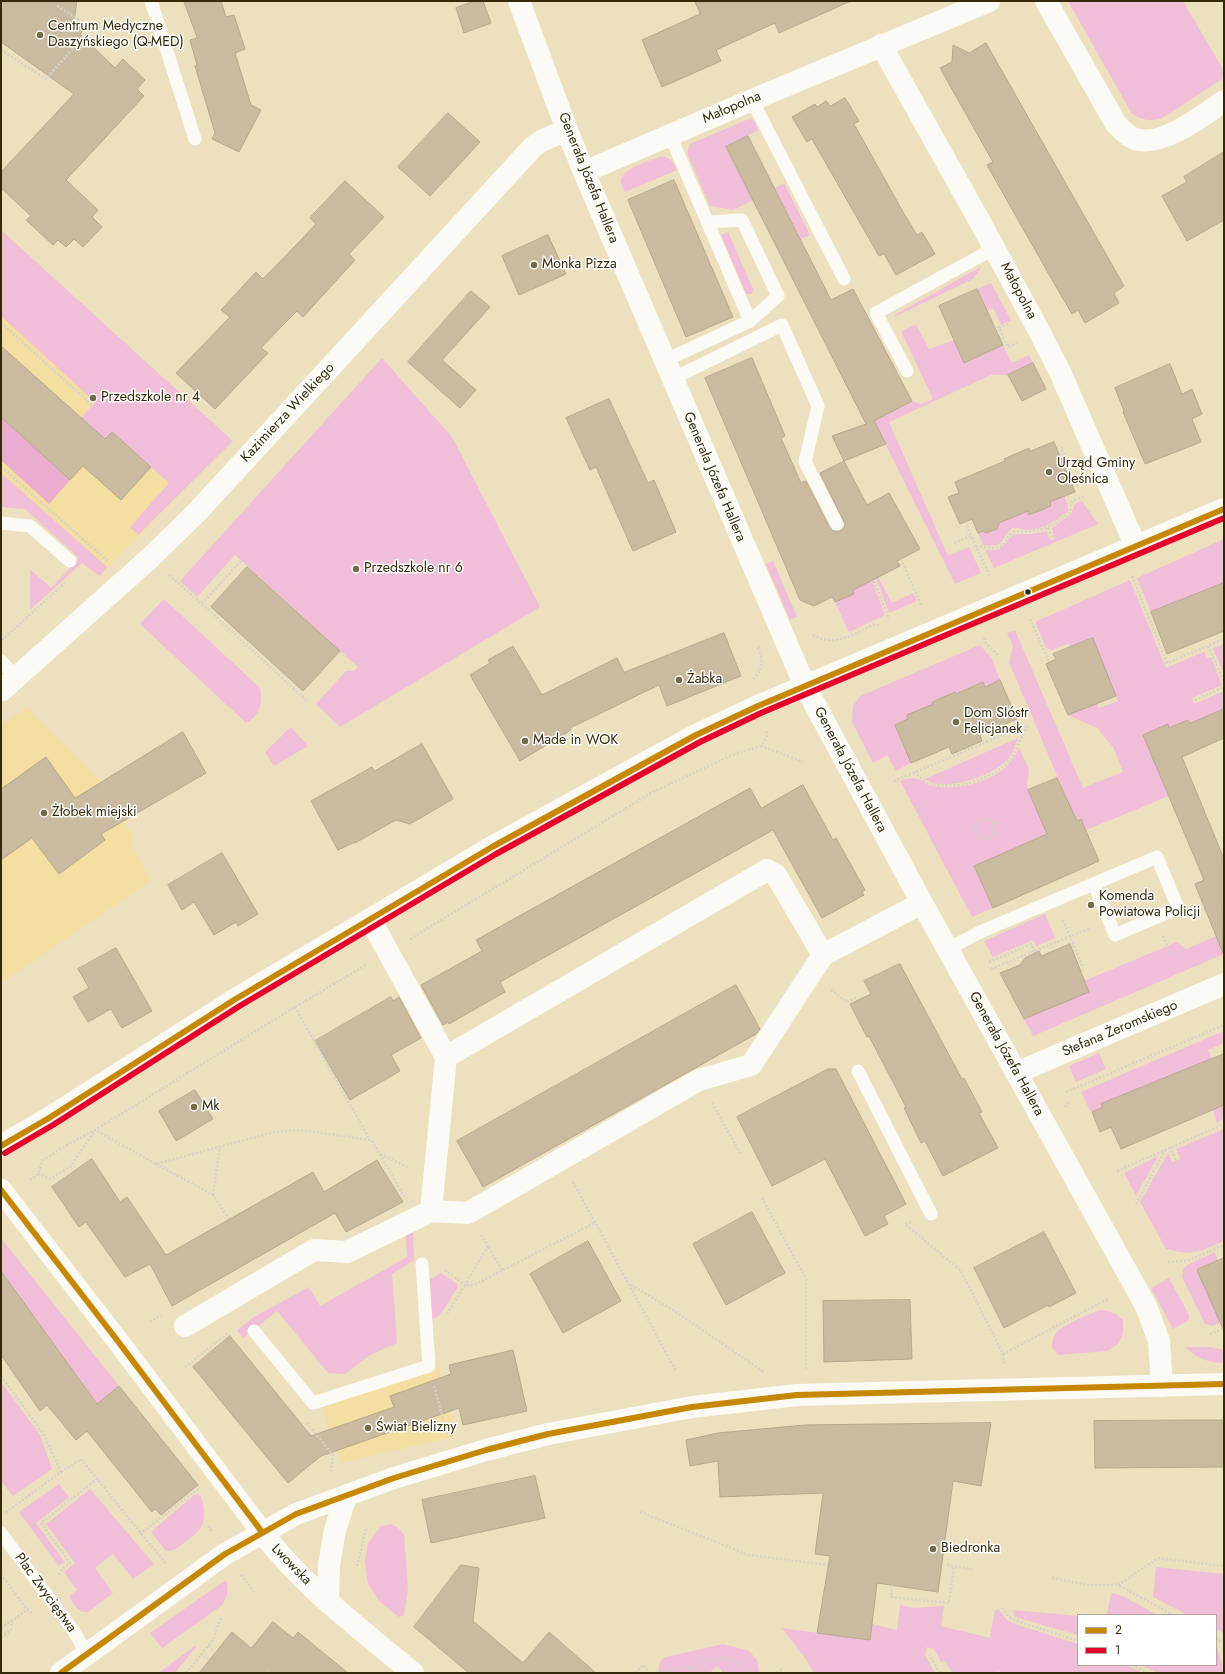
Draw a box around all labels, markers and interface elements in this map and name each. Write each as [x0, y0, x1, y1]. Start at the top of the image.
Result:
place label: Centrum Medyczne Daszyńskiego (Q-MED) [48, 19, 184, 52]
marker: Centrum Medyczne Daszyńskiego (Q-MED) [35, 30, 45, 40]
street label: Małopolna [700, 88, 764, 128]
street label: Generała Józefa Hallera [554, 110, 622, 246]
place label: Monka Pizza [542, 257, 617, 273]
marker: Monka Pizza [529, 260, 539, 270]
street label: Małopolna [996, 260, 1040, 322]
street label: Kazimierza Wielkiego [238, 360, 338, 466]
place label: Przedszkole nr 4 [101, 390, 200, 406]
marker: Przedszkole nr 4 [88, 393, 98, 403]
street label: Generała Józefa Hallera [679, 410, 749, 544]
place label: Urząd Gminy Oleśnica [1057, 456, 1135, 488]
marker: Urząd Gminy Oleśnica [1044, 467, 1054, 477]
place label: Przedszkole nr 6 [364, 561, 463, 577]
marker: Przedszkole nr 6 [351, 564, 361, 574]
unlabelled marker [1023, 587, 1033, 597]
place label: Żabka [687, 672, 722, 688]
marker: Żabka [674, 675, 684, 685]
street label: Generała Józefa Hallera [810, 705, 890, 835]
place label: Dom SIóstr Felicjanek [964, 706, 1029, 738]
marker: Dom SIóstr Felicjanek [951, 717, 961, 727]
place label: Made in WOK [533, 733, 618, 749]
marker: Made in WOK [520, 736, 530, 746]
place label: Żłobek miejski [52, 805, 137, 821]
marker: Żłobek miejski [39, 808, 49, 818]
place label: Komenda Powiatowa Policji [1099, 889, 1200, 922]
marker: Komenda Powiatowa Policji [1086, 900, 1096, 910]
street label: Generała Józefa Hallera [965, 989, 1047, 1119]
street label: Stefana Żeromskiego [1060, 997, 1180, 1061]
place label: Mk [202, 1099, 219, 1115]
marker: Mk [189, 1102, 199, 1112]
place label: Świat Bielizny [376, 1420, 457, 1436]
marker: Świat Bielizny [363, 1423, 373, 1433]
street label: Lwowska [267, 1541, 315, 1589]
place label: Biedronka [941, 1541, 1000, 1557]
marker: Biedronka [928, 1544, 938, 1554]
street label: Plac Zwycięstwa [11, 1550, 79, 1636]
legend [1077, 1614, 1217, 1666]
text: 2 [1115, 1621, 1122, 1639]
text: 1 [1115, 1641, 1120, 1659]

